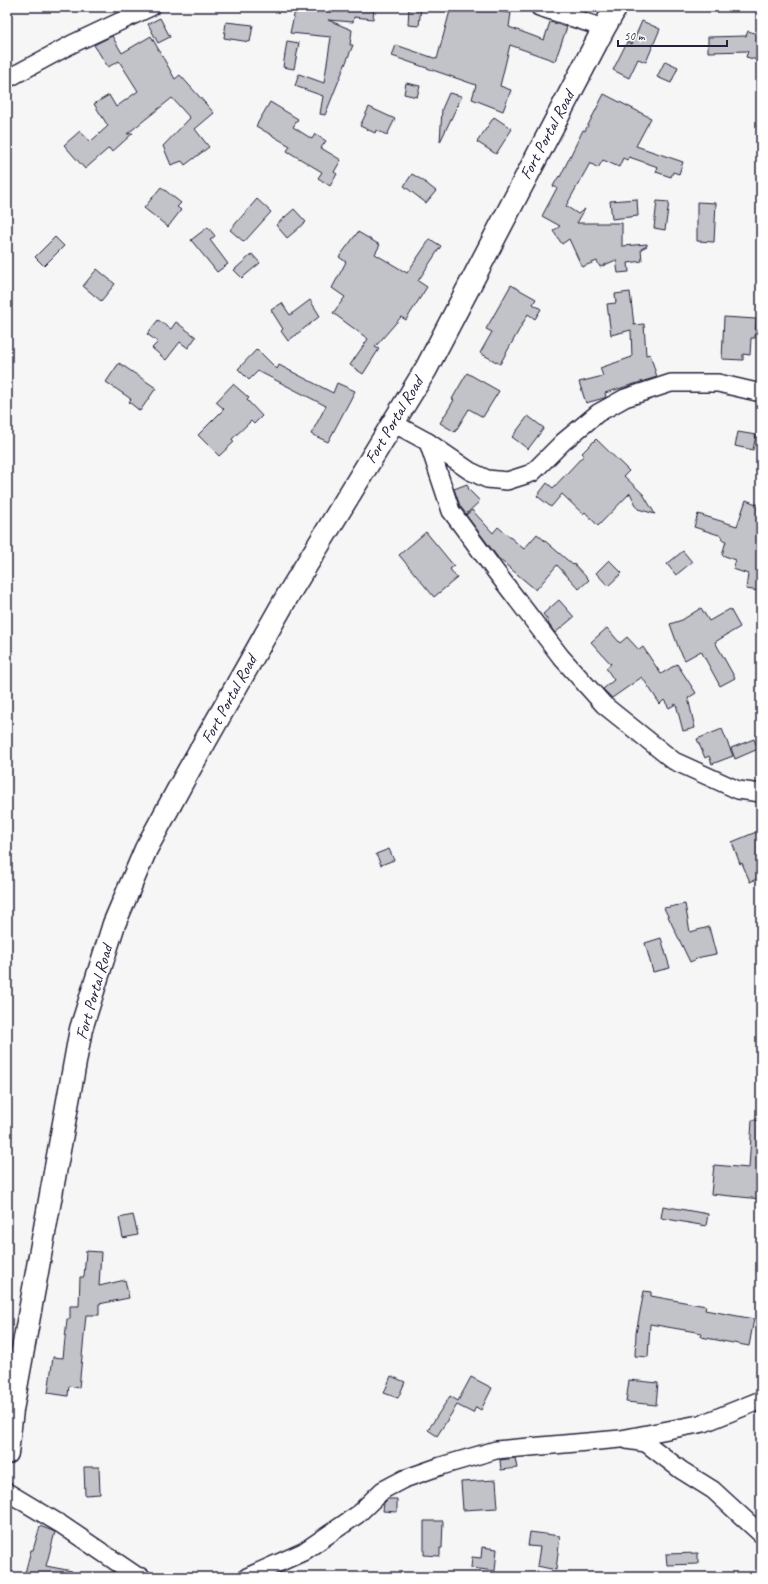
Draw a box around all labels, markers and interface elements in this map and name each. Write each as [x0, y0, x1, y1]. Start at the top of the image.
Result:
scale bar [618, 22, 727, 48]
text: 50 m [624, 28, 646, 44]
street label: Fort Portal Road [515, 85, 580, 183]
street label: Fort Portal Road [360, 371, 429, 467]
street label: Fort Portal Road [196, 649, 263, 747]
street label: Fort Portal Road [71, 940, 118, 1042]

